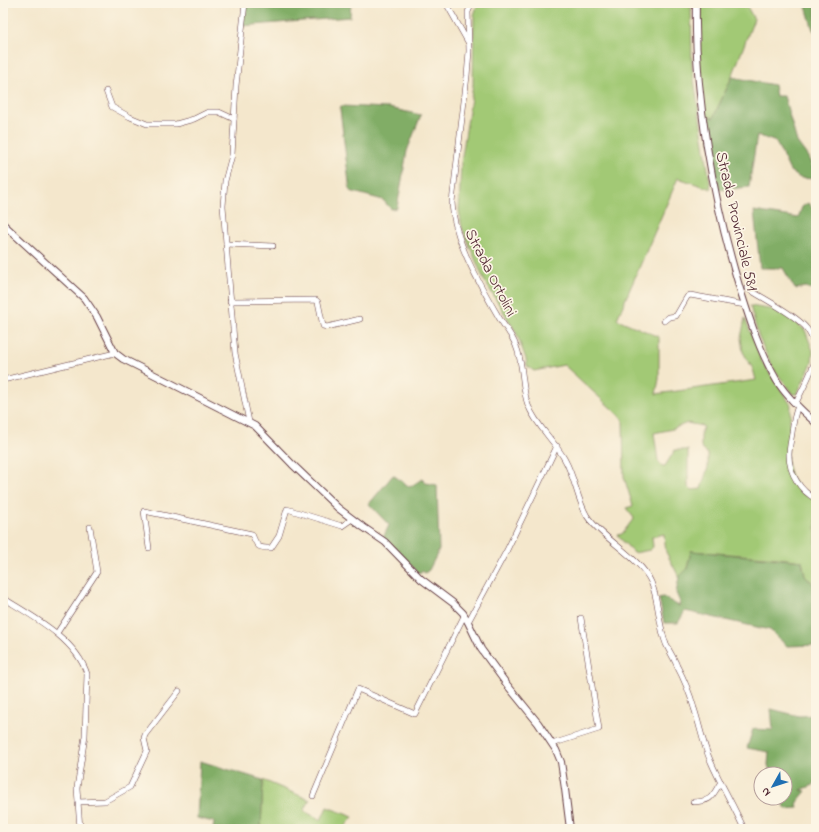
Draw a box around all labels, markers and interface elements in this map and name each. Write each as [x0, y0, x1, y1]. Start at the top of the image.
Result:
street label: Strada Provinciale 581 [708, 150, 764, 293]
street label: Strada Ortolini [458, 225, 523, 321]
north arrow [753, 766, 793, 806]
text: N [757, 784, 775, 800]

